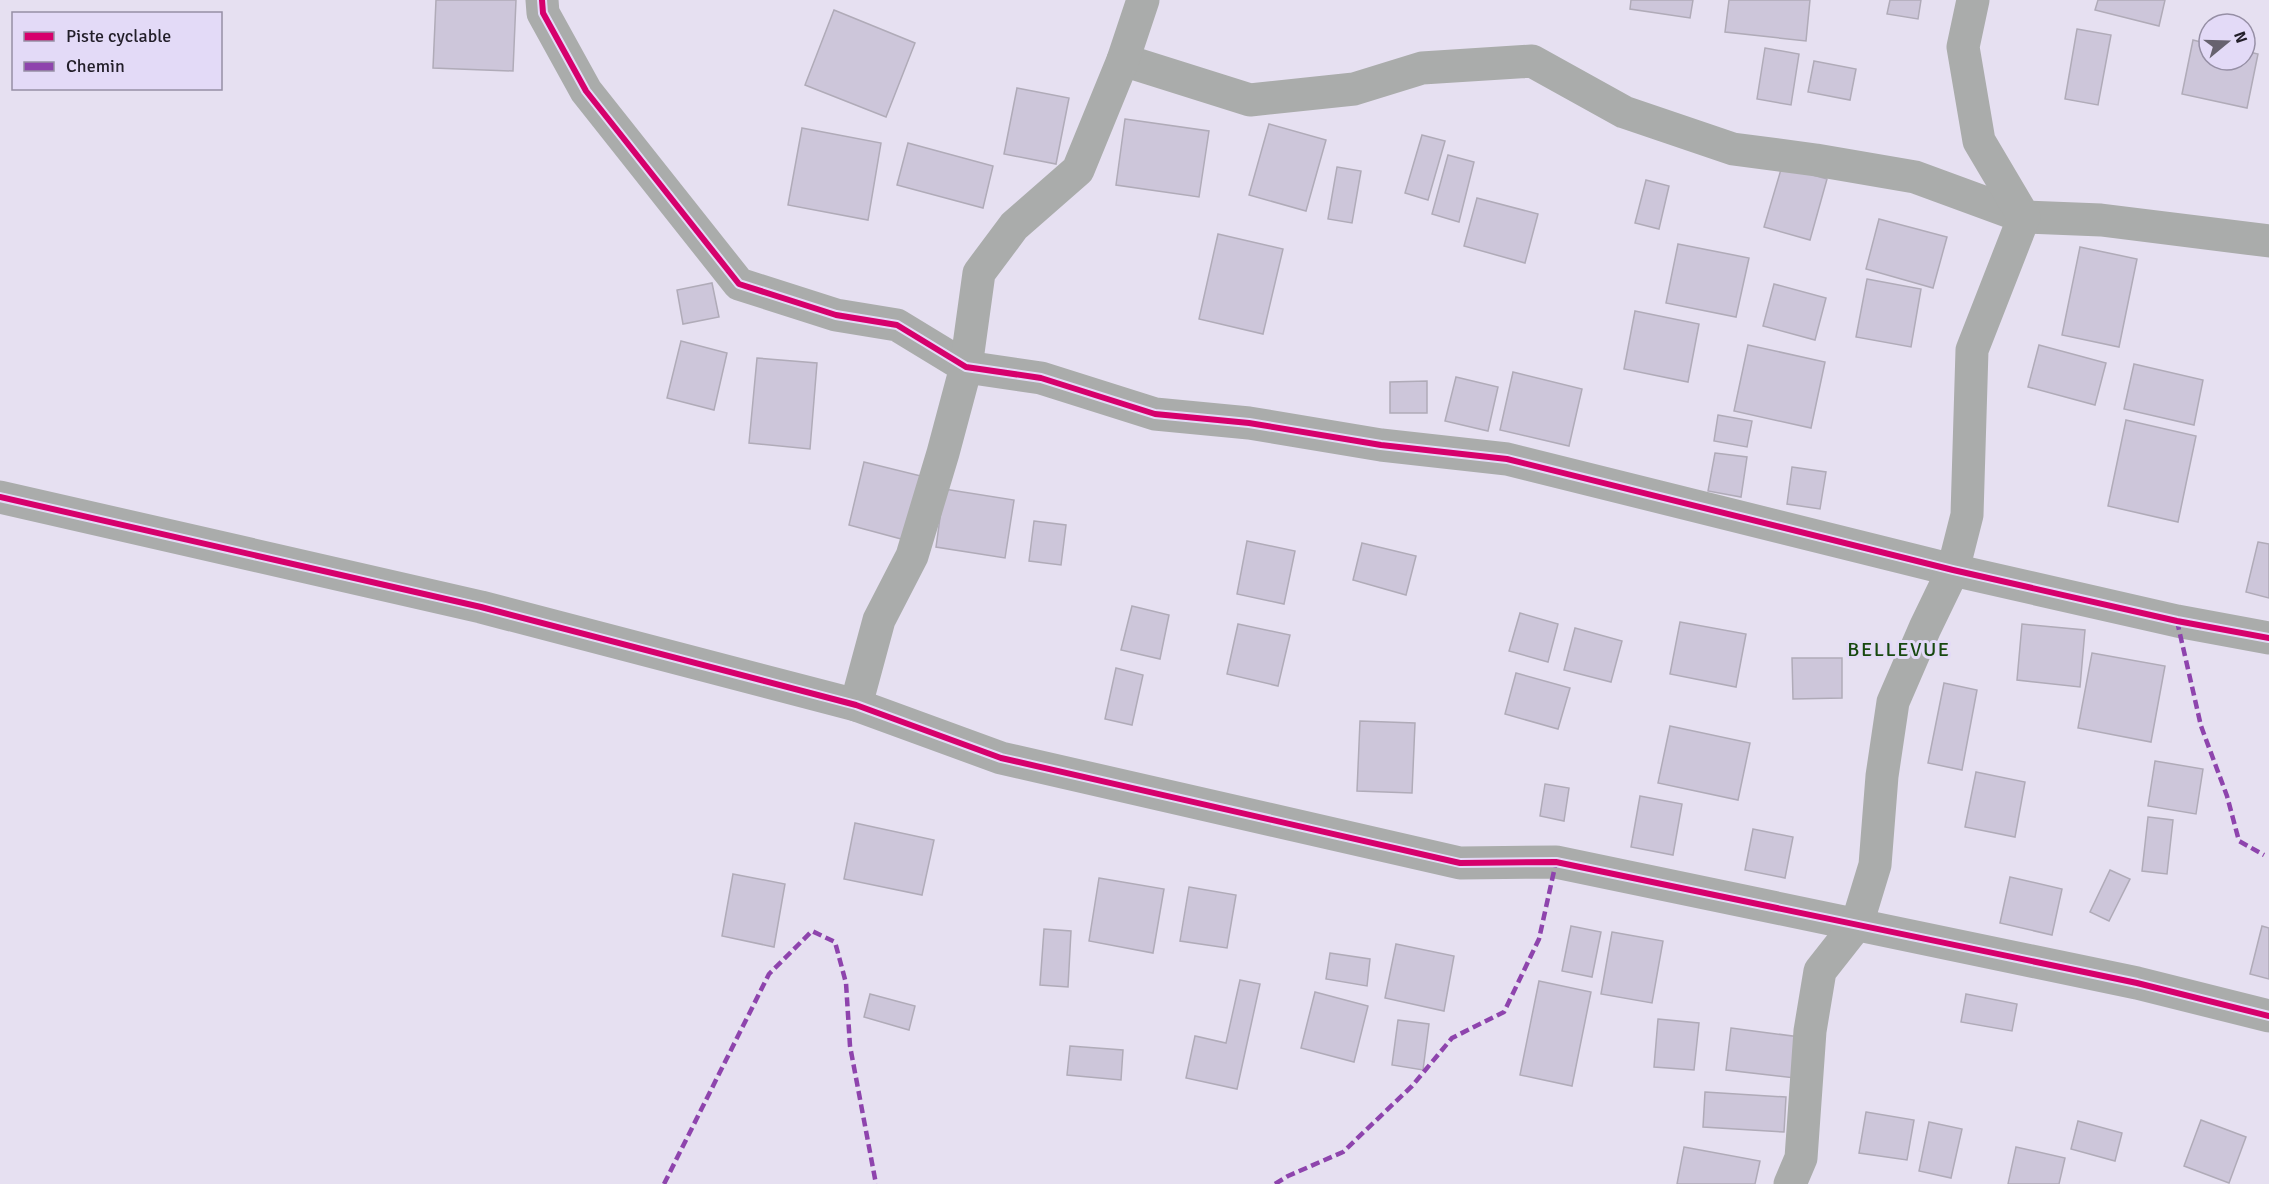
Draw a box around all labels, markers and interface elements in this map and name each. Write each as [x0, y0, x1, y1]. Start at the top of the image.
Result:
legend [12, 12, 222, 90]
north arrow [2197, 12, 2257, 72]
text: Piste cyclable [66, 25, 171, 47]
text: N [2229, 29, 2252, 46]
text: Chemin [66, 55, 125, 77]
district label: BELLEVUE [1847, 637, 1951, 662]

